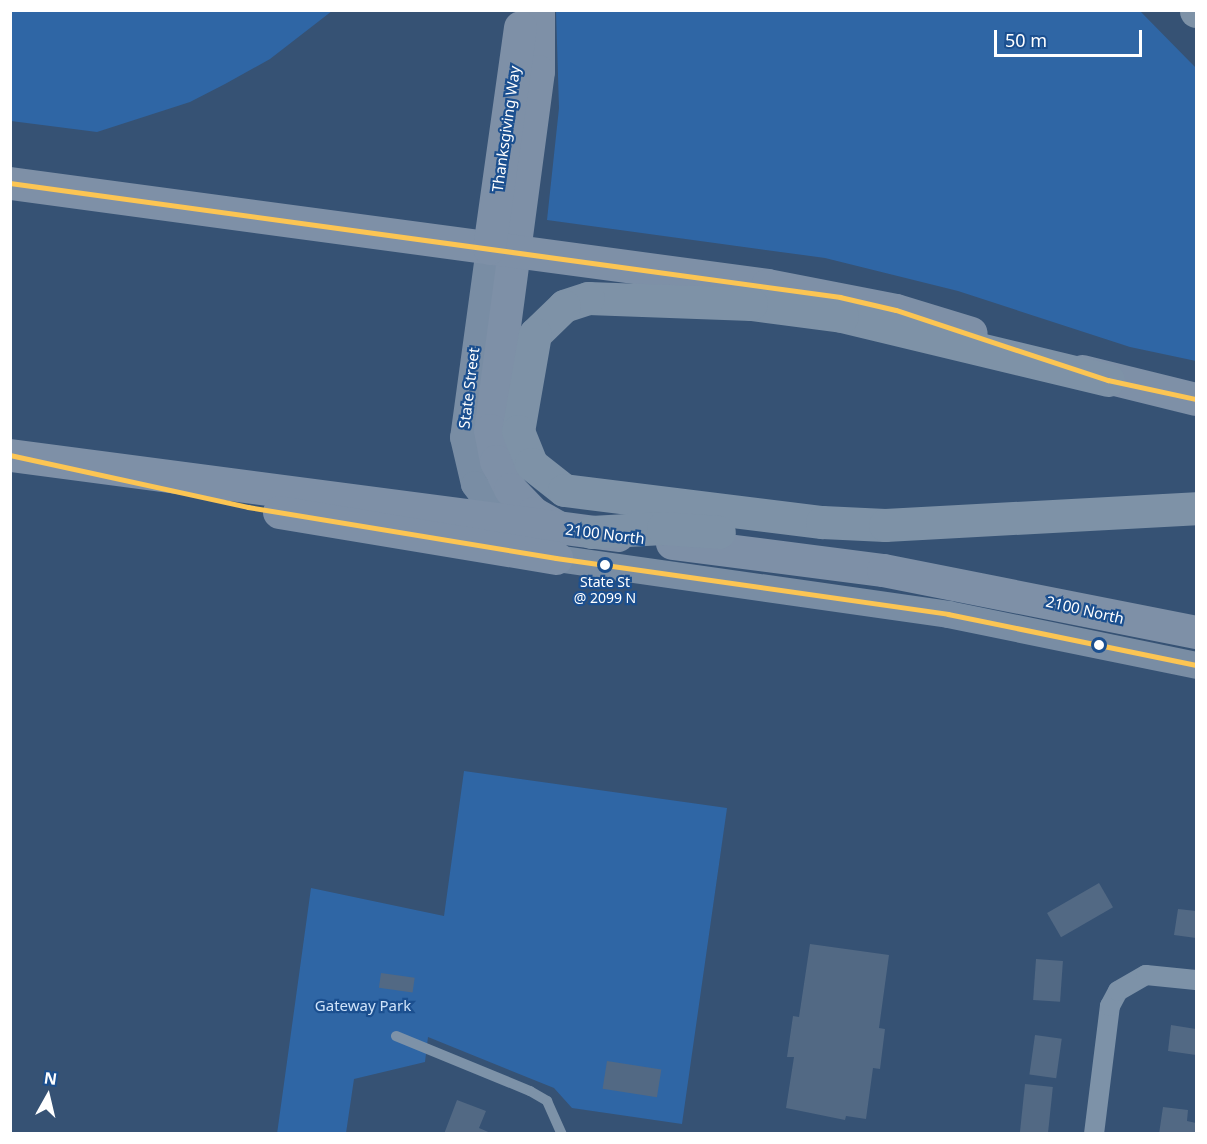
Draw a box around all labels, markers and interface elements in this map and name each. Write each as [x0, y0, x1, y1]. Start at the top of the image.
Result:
scale bar [997, 18, 1146, 56]
text: 50 m [1005, 28, 1047, 52]
street label: Thanksgiving Way [488, 65, 524, 193]
street label: State Street [455, 346, 483, 430]
street label: 2100 North [564, 520, 646, 548]
marker: State St @ 2099 N [599, 559, 611, 571]
place label: State St @ 2099 N [574, 574, 636, 606]
street label: 2100 North [1044, 592, 1126, 628]
unlabelled marker [1093, 639, 1105, 651]
park label: Gateway Park [315, 997, 411, 1015]
north arrow [18, 1066, 78, 1126]
text: N [43, 1066, 58, 1090]

